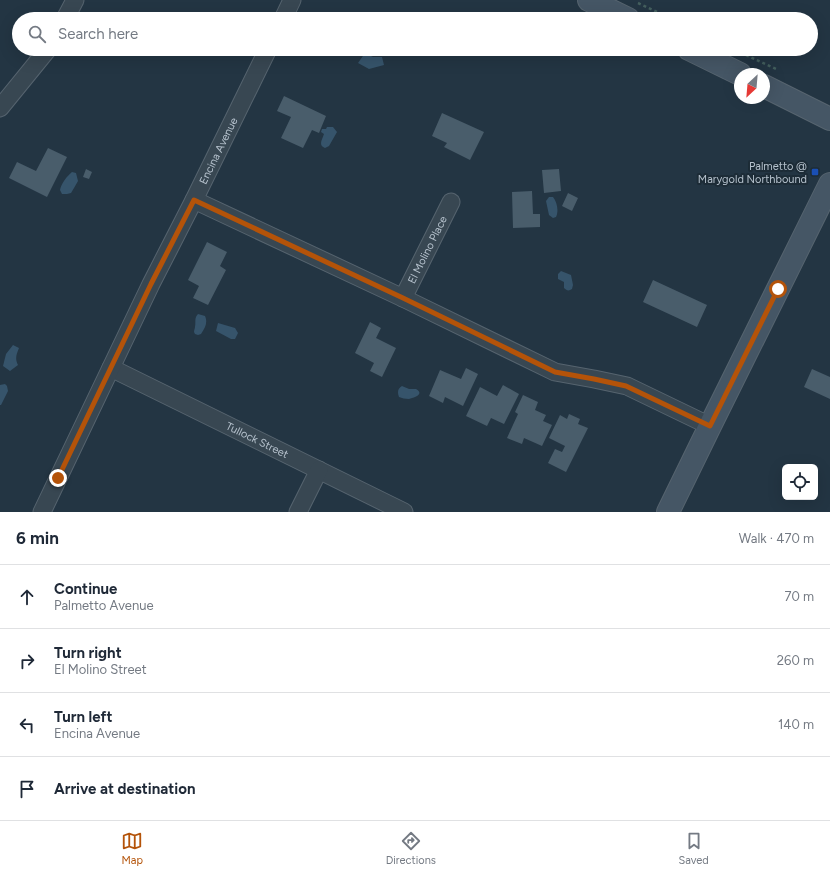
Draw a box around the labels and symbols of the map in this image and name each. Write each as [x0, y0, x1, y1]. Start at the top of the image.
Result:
north arrow [734, 68, 770, 104]
street label: Encina Avenue [196, 115, 240, 186]
place label: Palmetto @ Marygold Northbound [698, 160, 807, 186]
marker: Palmetto @ Marygold Northbound [810, 167, 820, 177]
street label: El Molino Place [405, 214, 450, 286]
route start [769, 280, 787, 298]
street label: Tullock Street [224, 419, 291, 461]
route end [49, 469, 67, 487]

